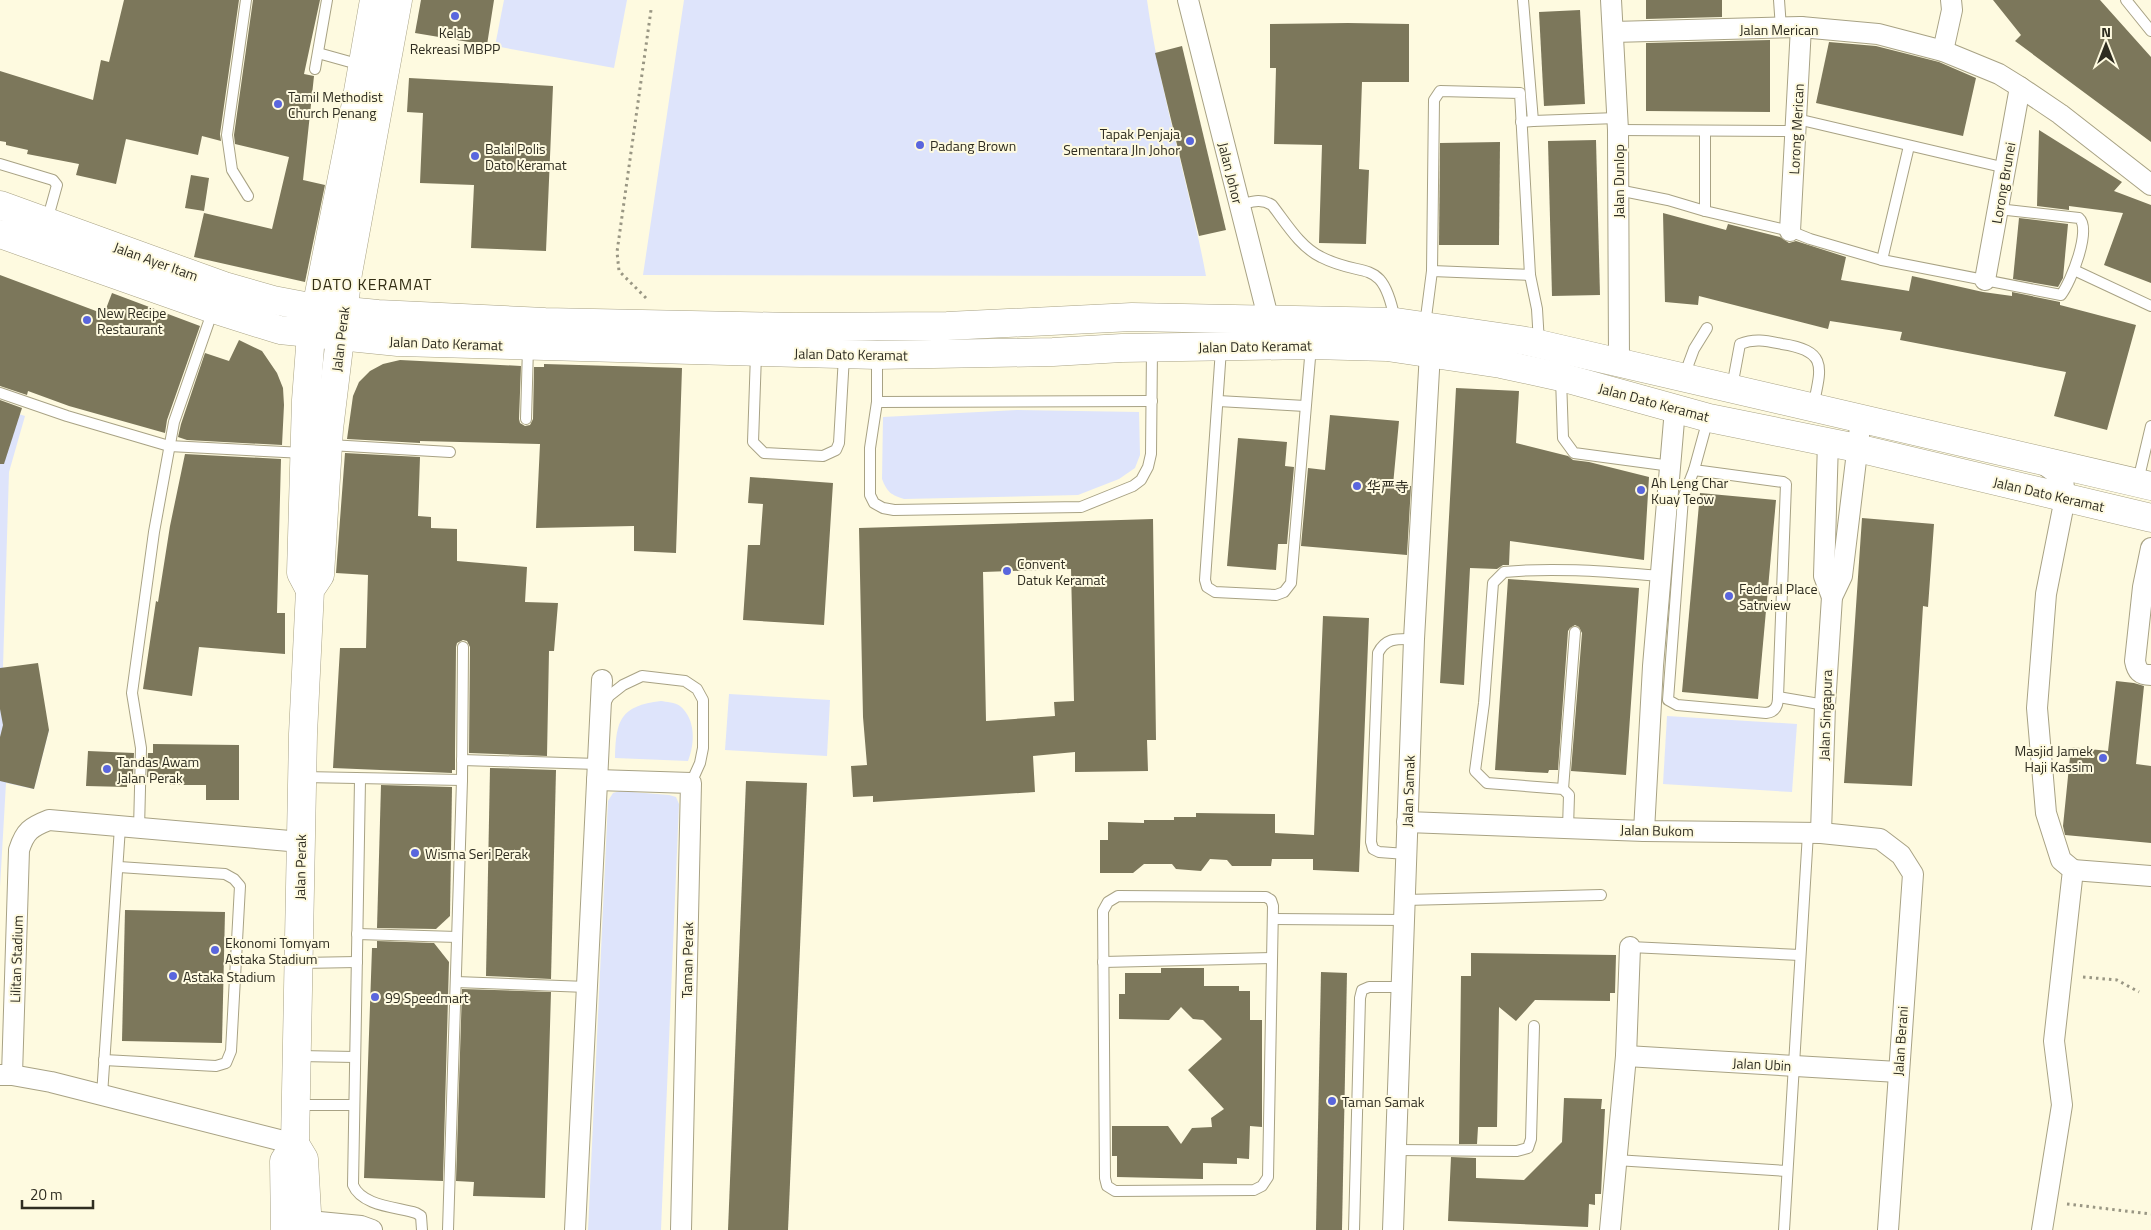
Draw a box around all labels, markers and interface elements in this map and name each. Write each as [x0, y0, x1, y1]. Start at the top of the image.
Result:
marker: Kelab Rekreasi MBPP [449, 10, 461, 22]
street label: Jalan Merican [1739, 19, 1819, 40]
north arrow [2081, 20, 2131, 70]
text: N [2101, 21, 2111, 42]
place label: Kelab Rekreasi MBPP [410, 22, 500, 59]
street label: Lorong Merican [1783, 83, 1809, 175]
place label: Tamil Methodist Church Penang [288, 86, 383, 123]
marker: Tamil Methodist Church Penang [272, 98, 284, 110]
place label: Tapak Penjaja Sementara Jln Johor [1063, 123, 1180, 160]
place label: Padang Brown [930, 135, 1016, 156]
marker: Tapak Penjaja Sementara Jln Johor [1184, 135, 1196, 147]
place label: Balai Polis Dato Keramat [485, 138, 567, 175]
marker: Padang Brown [914, 139, 926, 151]
street label: Jalan Johor [1213, 140, 1249, 206]
street label: Lorong Brunei [1985, 141, 2021, 225]
street label: Jalan Dunlop [1608, 144, 1629, 218]
marker: Balai Polis Dato Keramat [469, 150, 481, 162]
street label: Jalan Ayer Itam [111, 236, 201, 286]
district label: DATO KERAMAT [312, 272, 432, 296]
place label: New Recipe Restaurant [97, 302, 166, 339]
street label: Jalan Perak [326, 305, 354, 373]
marker: New Recipe Restaurant [81, 314, 93, 326]
street label: Jalan Dato Keramat [389, 331, 503, 355]
street label: Jalan Dato Keramat [1198, 335, 1312, 357]
street label: Jalan Dato Keramat [794, 343, 908, 365]
street label: Jalan Dato Keramat [1596, 377, 1712, 427]
street label: Jalan Dato Keramat [1991, 471, 2107, 517]
place label: Ah Leng Char Kuay Teow [1651, 472, 1729, 509]
place label: 华严寺 [1367, 476, 1409, 497]
marker: 华严寺 [1351, 480, 1363, 492]
marker: Ah Leng Char Kuay Teow [1635, 484, 1647, 496]
place label: Convent Datuk Keramat [1017, 553, 1106, 590]
marker: Convent Datuk Keramat [1001, 565, 1013, 577]
place label: Federal Place Satrview [1739, 578, 1817, 615]
marker: Federal Place Satrview [1723, 590, 1735, 602]
street label: Jalan Singapura [1813, 669, 1837, 761]
place label: Masjid Jamek Haji Kassim [2015, 740, 2093, 777]
place label: Tandas Awam Jalan Perak [117, 751, 199, 788]
marker: Masjid Jamek Haji Kassim [2097, 752, 2109, 764]
street label: Jalan Samak [1396, 754, 1420, 827]
marker: Tandas Awam Jalan Perak [101, 763, 113, 775]
street label: Jalan Bukom [1620, 819, 1694, 841]
street label: Jalan Perak [289, 834, 311, 900]
place label: Wisma Seri Perak [425, 843, 529, 864]
marker: Wisma Seri Perak [409, 847, 421, 859]
street label: Lilitan Stadium [4, 915, 28, 1003]
street label: Taman Perak [676, 921, 698, 998]
place label: Ekonomi Tomyam Astaka Stadium [225, 932, 330, 969]
marker: Ekonomi Tomyam Astaka Stadium [209, 944, 221, 956]
place label: Astaka Stadium [183, 966, 276, 987]
marker: Astaka Stadium [167, 970, 179, 982]
place label: 99 Speedmart [385, 987, 469, 1008]
marker: 99 Speedmart [369, 991, 381, 1003]
street label: Jalan Berani [1887, 1005, 1913, 1077]
street label: Jalan Ubin [1732, 1052, 1792, 1076]
place label: Taman Samak [1342, 1091, 1425, 1112]
marker: Taman Samak [1326, 1095, 1338, 1107]
scale bar [22, 1178, 94, 1210]
text: 20 m [30, 1183, 63, 1206]

